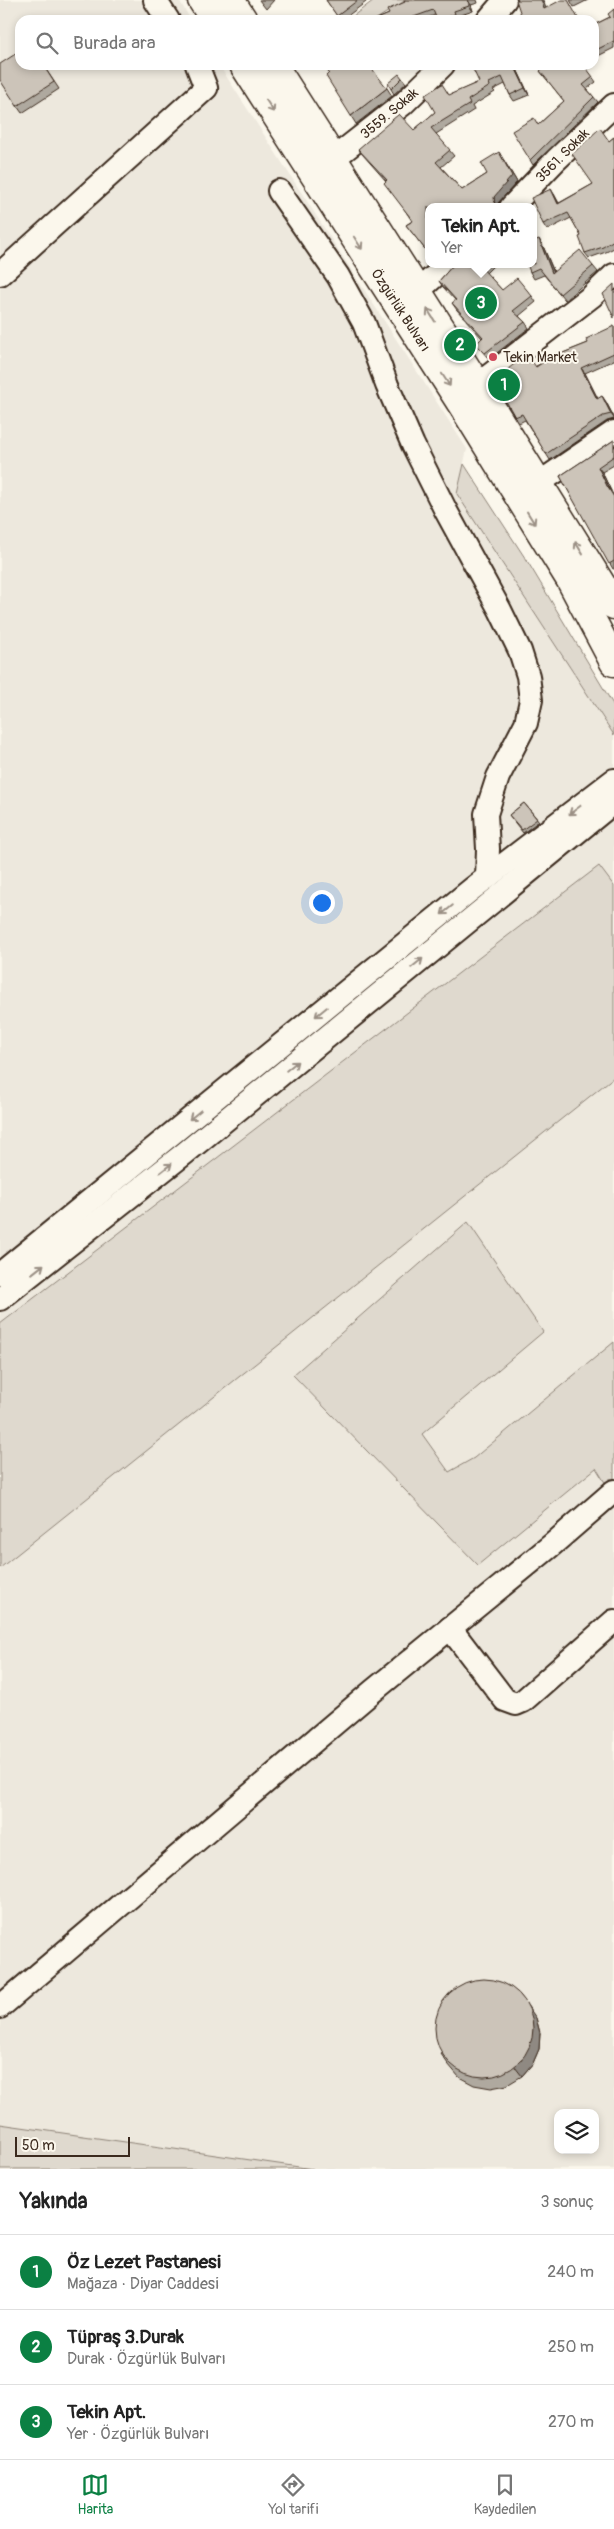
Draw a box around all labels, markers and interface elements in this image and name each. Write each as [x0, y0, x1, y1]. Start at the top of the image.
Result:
search box [15, 15, 599, 70]
icon: search [33, 29, 61, 57]
text: Burada ara [73, 31, 156, 55]
street label: 3559. Sokak [357, 84, 422, 142]
one-way arrow [265, 99, 275, 113]
street label: 3561. Sokak [532, 125, 593, 186]
popup [425, 203, 537, 268]
text: Tekin Apt. [441, 214, 521, 238]
one-way arrow [353, 235, 363, 249]
text: Yer [441, 238, 463, 258]
street label: Özgürlük Bulvarı [367, 265, 435, 355]
pin: 3 [465, 284, 497, 322]
one-way arrow [426, 308, 436, 322]
pin: 2 [444, 326, 476, 364]
place label: Tekin Market [503, 349, 577, 366]
marker: Tekin Market [487, 351, 499, 363]
pin: 1 [488, 366, 520, 404]
one-way arrow [441, 372, 451, 386]
one-way arrow [527, 510, 537, 524]
one-way arrow [574, 542, 584, 556]
one-way arrow [568, 805, 582, 815]
your location [309, 890, 335, 916]
one-way arrow [441, 904, 454, 915]
one-way arrow [411, 957, 424, 968]
one-way arrow [315, 1007, 328, 1018]
one-way arrow [285, 1060, 298, 1071]
one-way arrow [189, 1110, 202, 1121]
one-way arrow [159, 1163, 172, 1174]
one-way arrow [31, 1264, 44, 1275]
map controls [554, 2109, 599, 2154]
button: layers [554, 2109, 599, 2154]
scale bar [15, 2134, 130, 2157]
text: 50 m [22, 2137, 55, 2154]
text: Yakında [20, 2188, 87, 2215]
text: 3 sonuç [541, 2192, 594, 2212]
text: Öz Lezet Pastanesi [67, 2250, 221, 2274]
text: 1 [33, 2262, 39, 2282]
text: 240 m [547, 2262, 594, 2282]
text: Mağaza · Diyar Caddesi [67, 2274, 219, 2294]
text: Tüpraş 3.Durak [67, 2325, 184, 2349]
text: 2 [32, 2337, 40, 2357]
text: 250 m [548, 2337, 594, 2357]
text: Durak · Özgürlük Bulvarı [67, 2349, 226, 2369]
text: Tekin Apt. [67, 2400, 146, 2424]
text: 3 [32, 2412, 40, 2432]
text: 270 m [548, 2412, 594, 2432]
text: Yer · Özgürlük Bulvarı [67, 2424, 209, 2444]
tab: Harita [78, 2471, 113, 2518]
tab: Yol tarifi [268, 2471, 318, 2518]
tab: Kaydedilen [474, 2471, 536, 2518]

